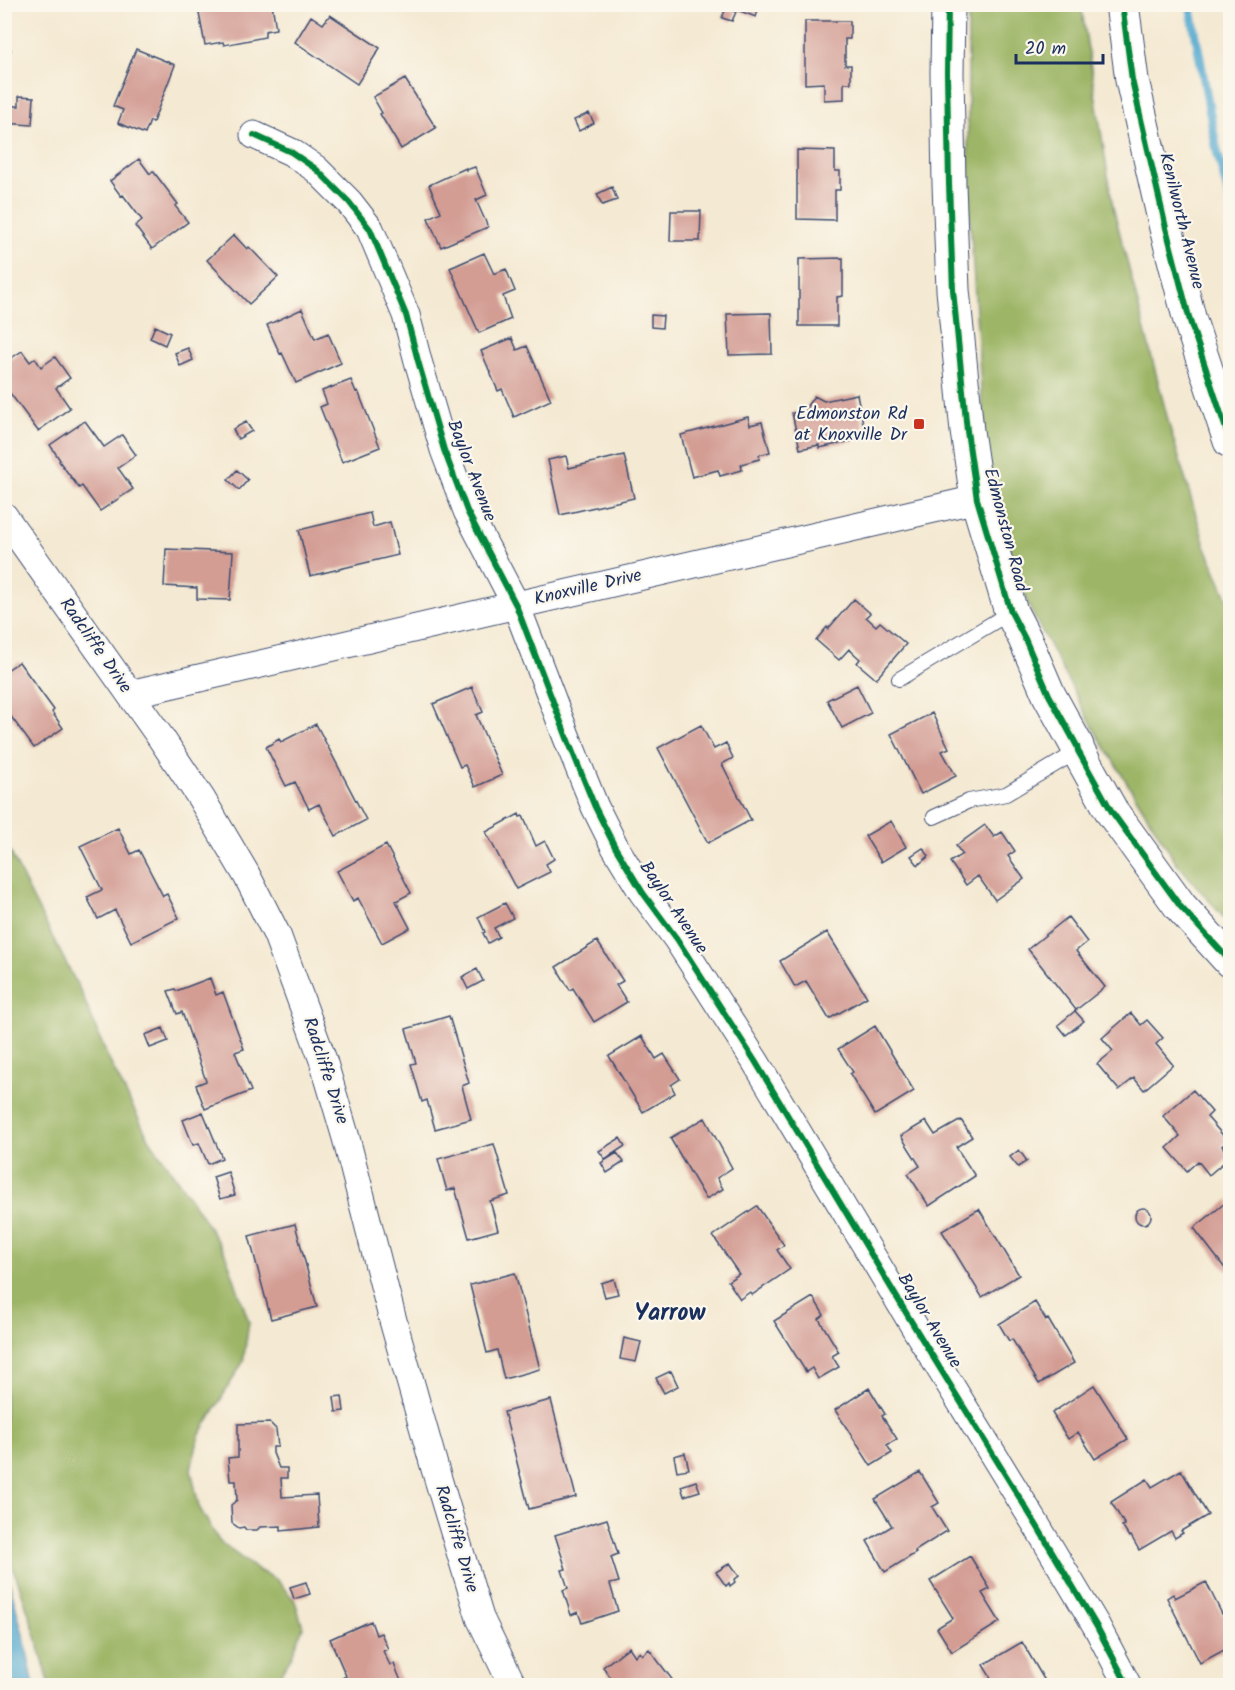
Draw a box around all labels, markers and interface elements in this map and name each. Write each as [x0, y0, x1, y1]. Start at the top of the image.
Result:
scale bar [1016, 27, 1103, 65]
text: 20 m [1025, 35, 1066, 64]
street label: Kenilworth Avenue [1150, 150, 1212, 292]
place label: Edmonston Rd at Knoxville Dr [795, 400, 908, 450]
street label: Baylor Avenue [438, 416, 504, 526]
marker: Edmonston Rd at Knoxville Dr [912, 417, 926, 431]
street label: Edmonston Road [975, 465, 1036, 596]
street label: Knoxville Drive [531, 562, 645, 614]
street label: Radcliffe Drive [51, 592, 139, 700]
street label: Baylor Avenue [631, 855, 715, 961]
street label: Radcliffe Drive [294, 1014, 356, 1128]
street label: Baylor Avenue [889, 1268, 969, 1374]
district label: Yarrow [634, 1294, 706, 1333]
street label: Radcliffe Drive [426, 1482, 486, 1596]

